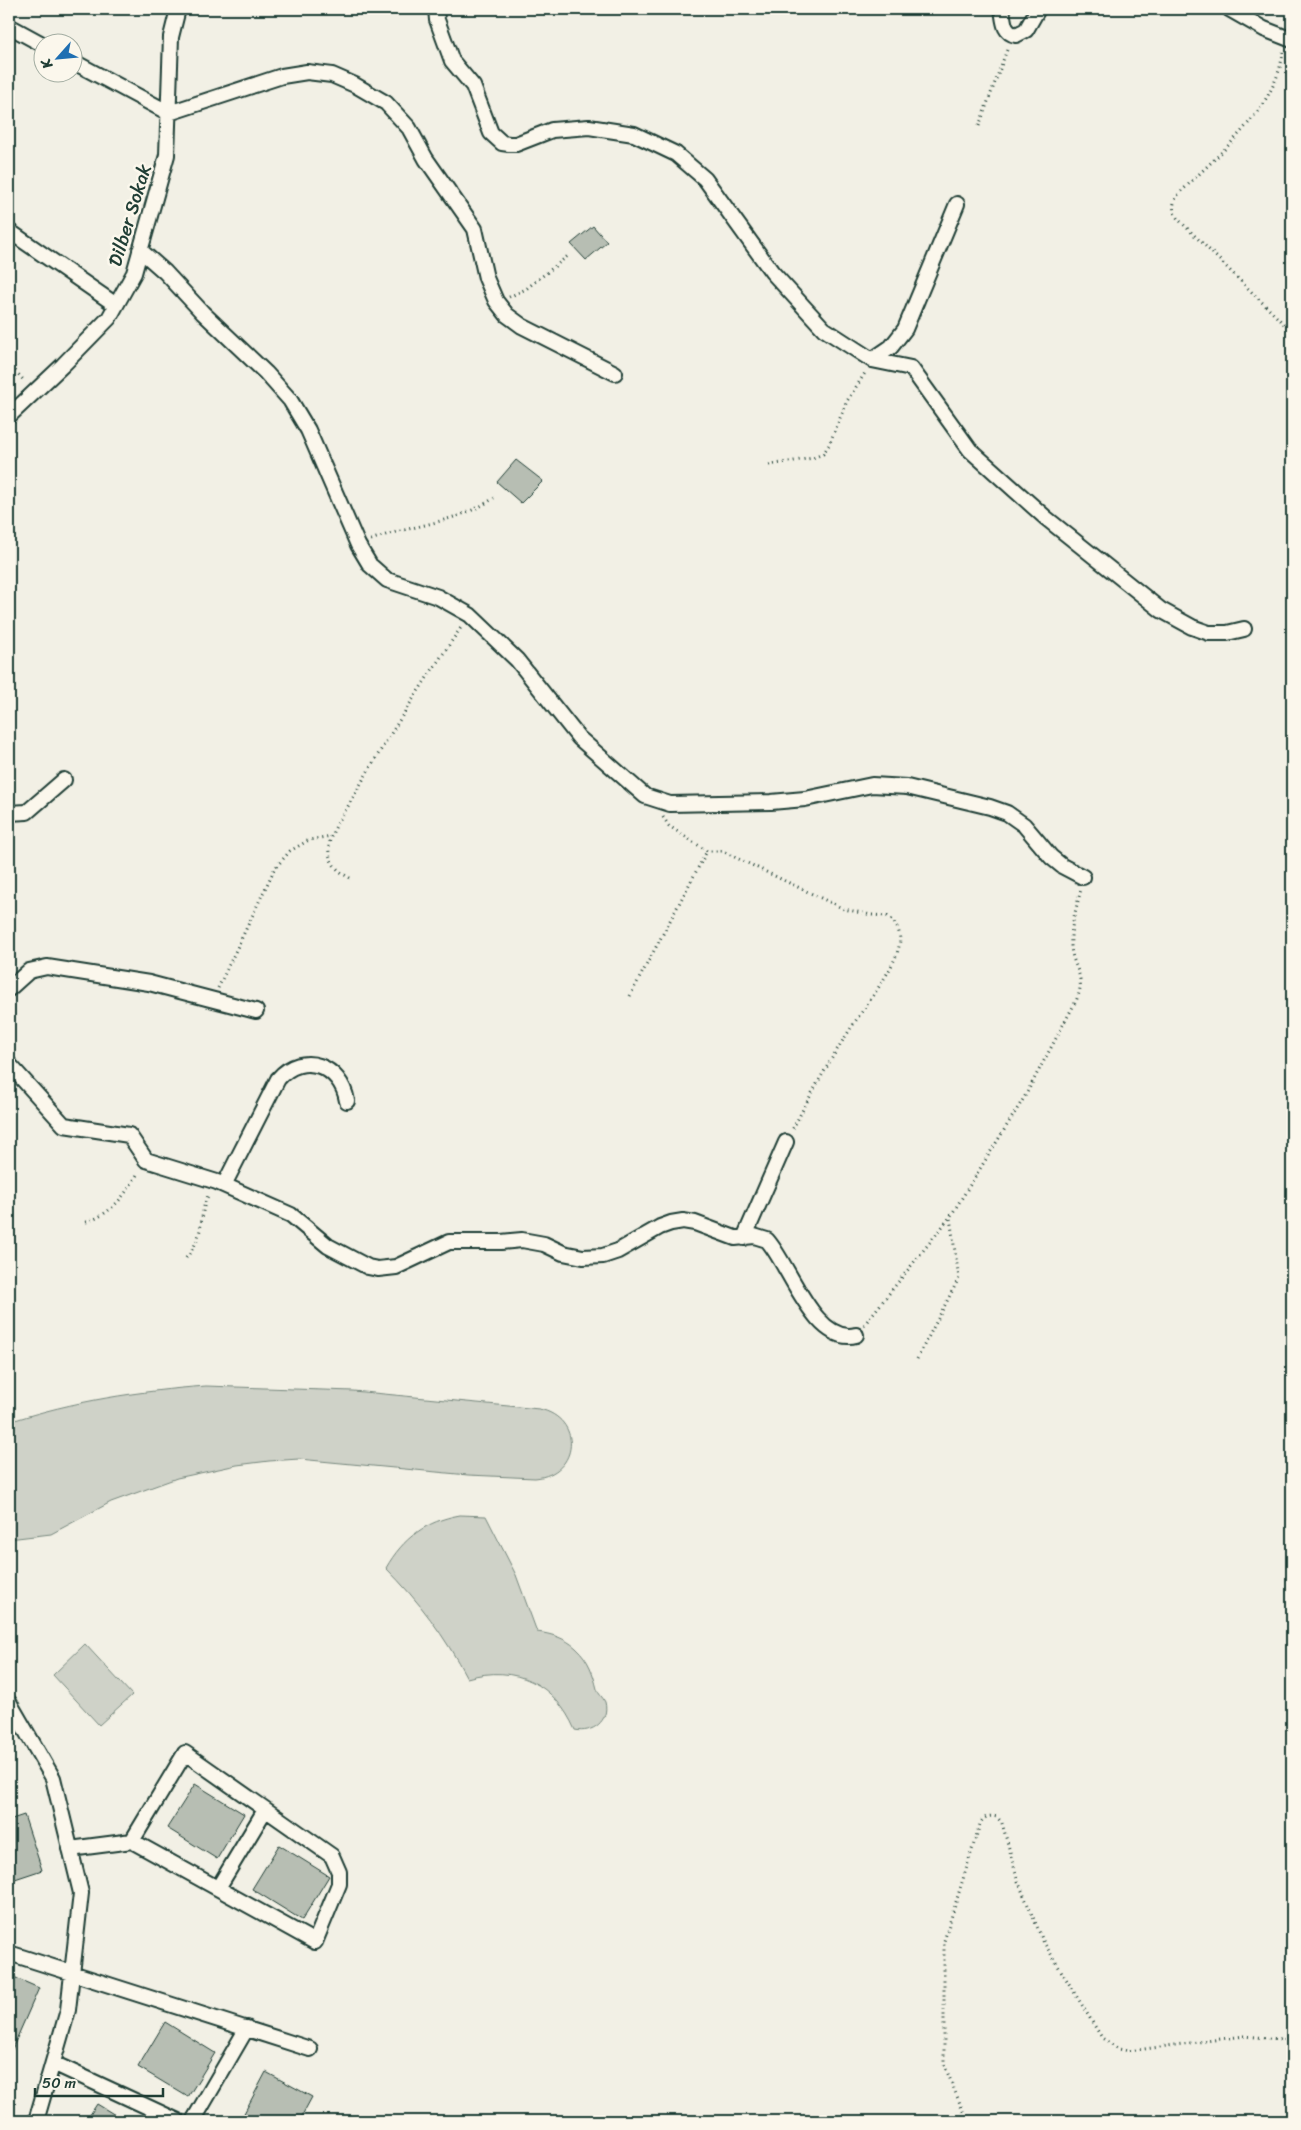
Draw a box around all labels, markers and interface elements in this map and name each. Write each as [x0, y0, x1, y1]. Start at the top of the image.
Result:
north arrow [32, 32, 82, 82]
text: K [33, 53, 60, 74]
street label: Dilber Sokak [98, 160, 161, 271]
scale bar [35, 2065, 162, 2097]
text: 50 m [42, 2070, 77, 2096]

